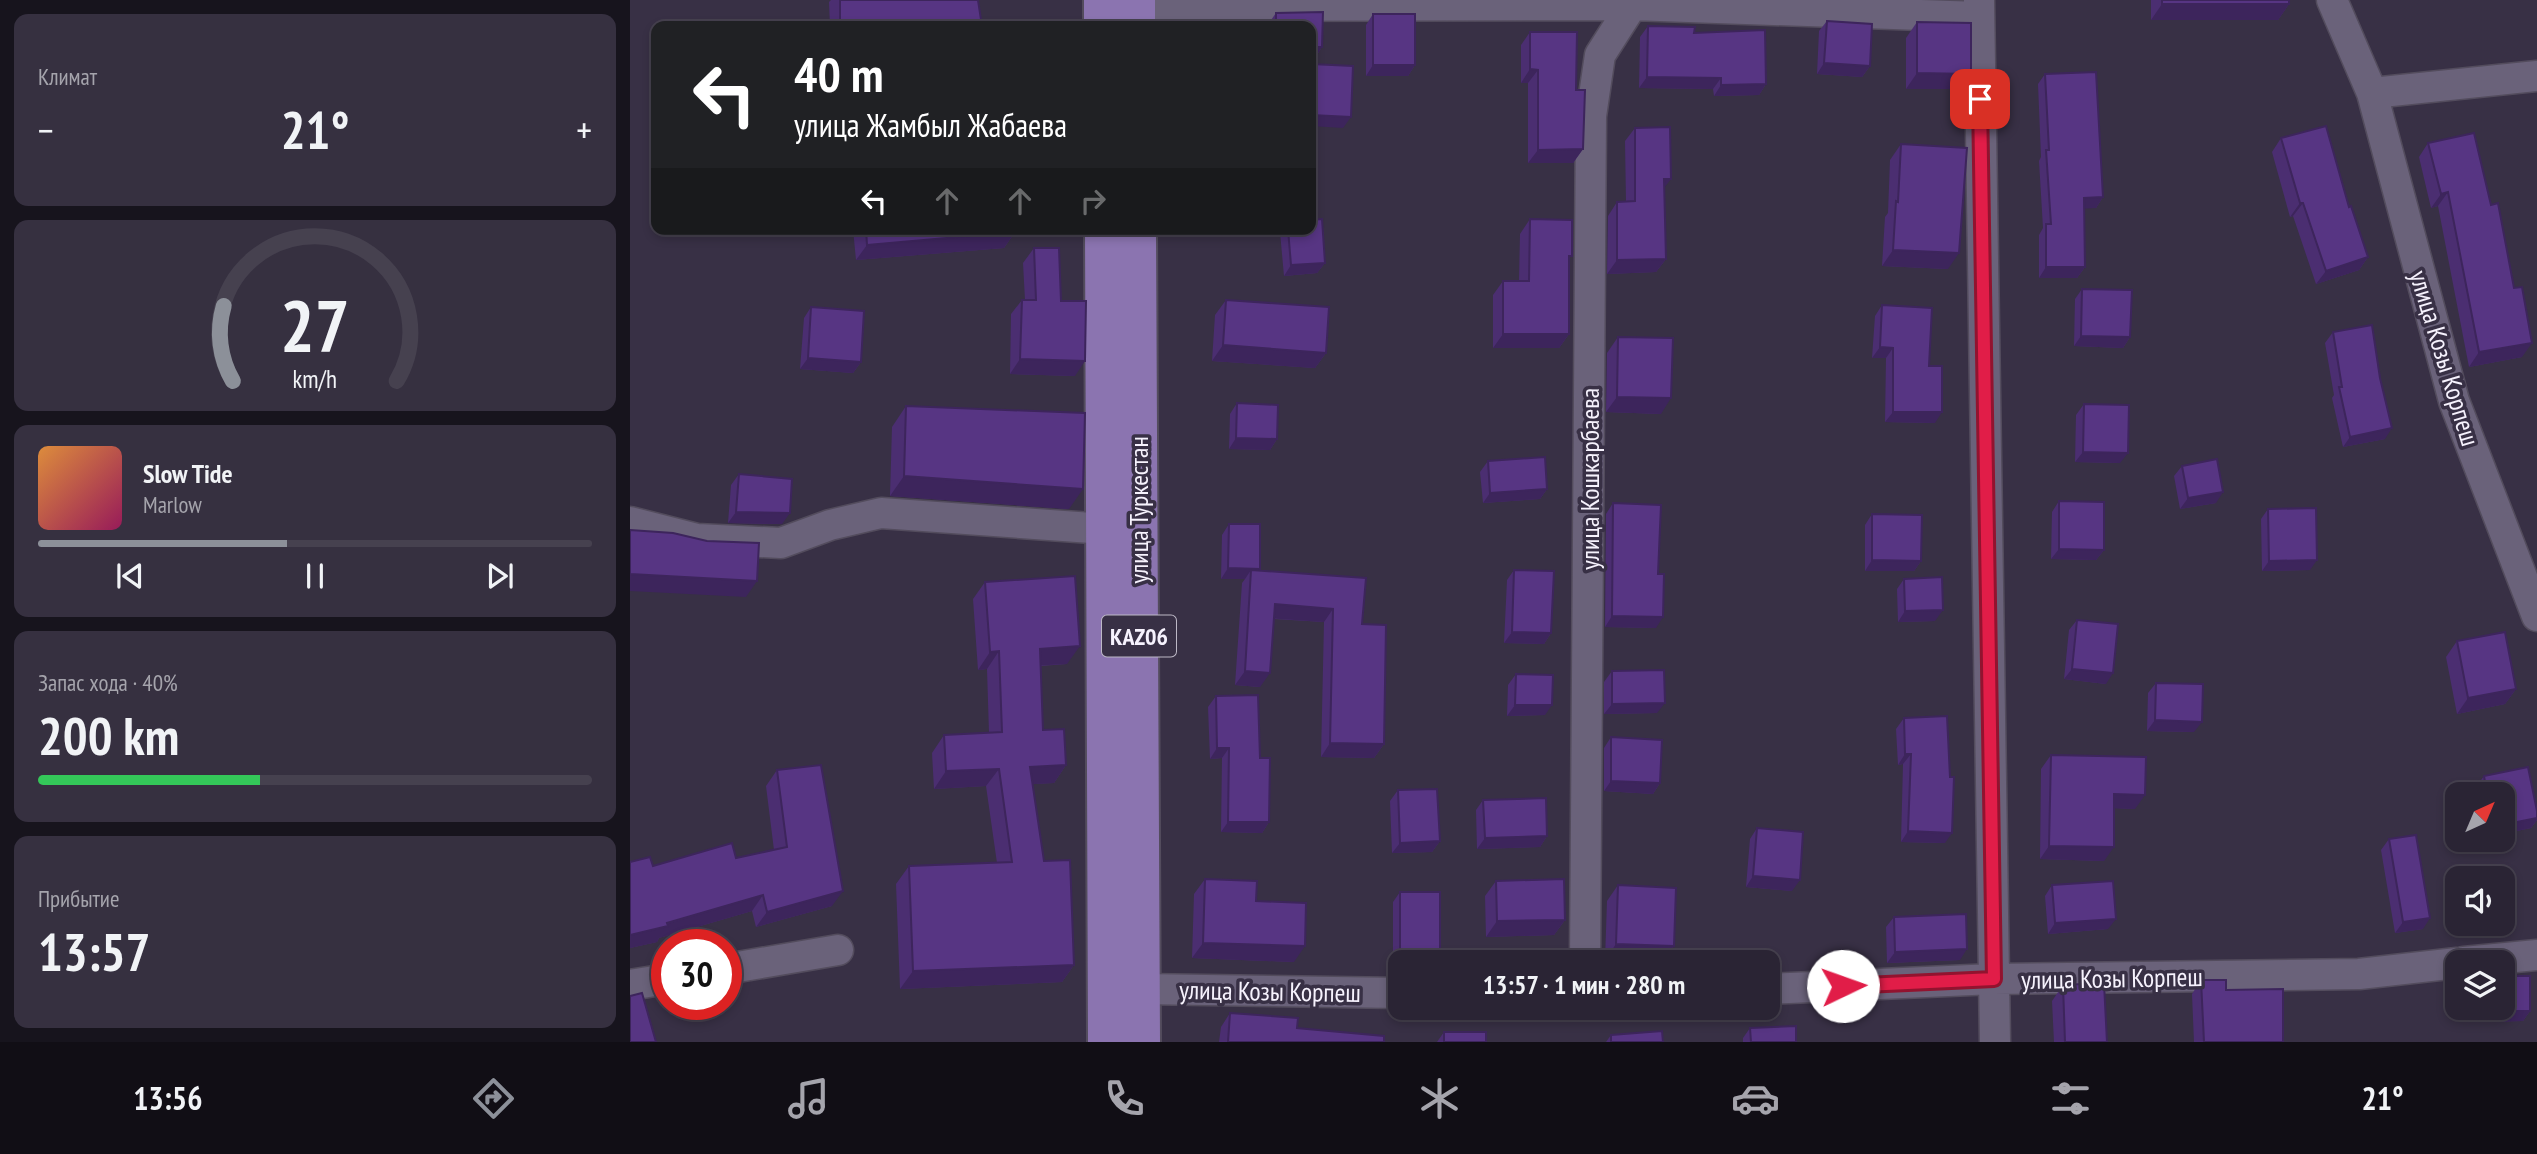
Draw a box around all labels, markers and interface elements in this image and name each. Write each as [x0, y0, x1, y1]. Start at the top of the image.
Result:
text: 40 m [794, 42, 883, 106]
icon: left [679, 49, 770, 140]
text: Климат [38, 62, 97, 91]
pin [1950, 69, 2010, 129]
icon: arrive [1961, 80, 1999, 118]
text: 21° [281, 96, 349, 163]
text: улица Жамбыл Жабаева [794, 104, 1067, 146]
text: − [38, 105, 54, 154]
text: + [576, 105, 592, 154]
icon: left [855, 182, 893, 220]
icon: ahead [928, 182, 966, 220]
icon: ahead [1001, 182, 1039, 220]
icon: right [1074, 182, 1112, 220]
street label: улица Козы Корпеш [2403, 266, 2487, 450]
text: 27 [280, 278, 350, 372]
text: km/h [293, 363, 337, 395]
street label: улица Кошкарбаева [1573, 388, 1606, 570]
street label: улица Туркестан [1122, 436, 1155, 584]
text: Slow Tide [143, 457, 233, 490]
text: Marlow [143, 490, 202, 519]
icon: previous [111, 557, 149, 595]
icon: pause [296, 557, 334, 595]
icon: next [481, 557, 519, 595]
road number: KАZ06 [1102, 616, 1176, 656]
text: Запас хода · 40% [38, 668, 178, 697]
text: 200 km [38, 702, 179, 769]
north arrow [2445, 782, 2515, 852]
map controls [2445, 782, 2515, 1020]
button: sound [2445, 866, 2515, 936]
text: Прибытие [38, 884, 119, 913]
text: 13:57 [38, 918, 150, 985]
speed limit sign: 30 [651, 929, 742, 1020]
position arrow [1806, 949, 1880, 1023]
button: layers [2445, 950, 2515, 1020]
street label: улица Козы Корпеш [2021, 960, 2203, 996]
text: 13:57 · 1 мин · 280 m [1483, 968, 1685, 1001]
street label: улица Козы Корпеш [1179, 973, 1361, 1009]
icon: directions [469, 1074, 518, 1123]
icon: music [784, 1074, 833, 1123]
icon: phone [1100, 1074, 1149, 1123]
icon: climate [1415, 1074, 1464, 1123]
icon: car [1731, 1074, 1780, 1123]
icon: filters [2046, 1074, 2095, 1123]
text: 13:56 [133, 1077, 202, 1119]
text: 21° [2362, 1077, 2404, 1119]

